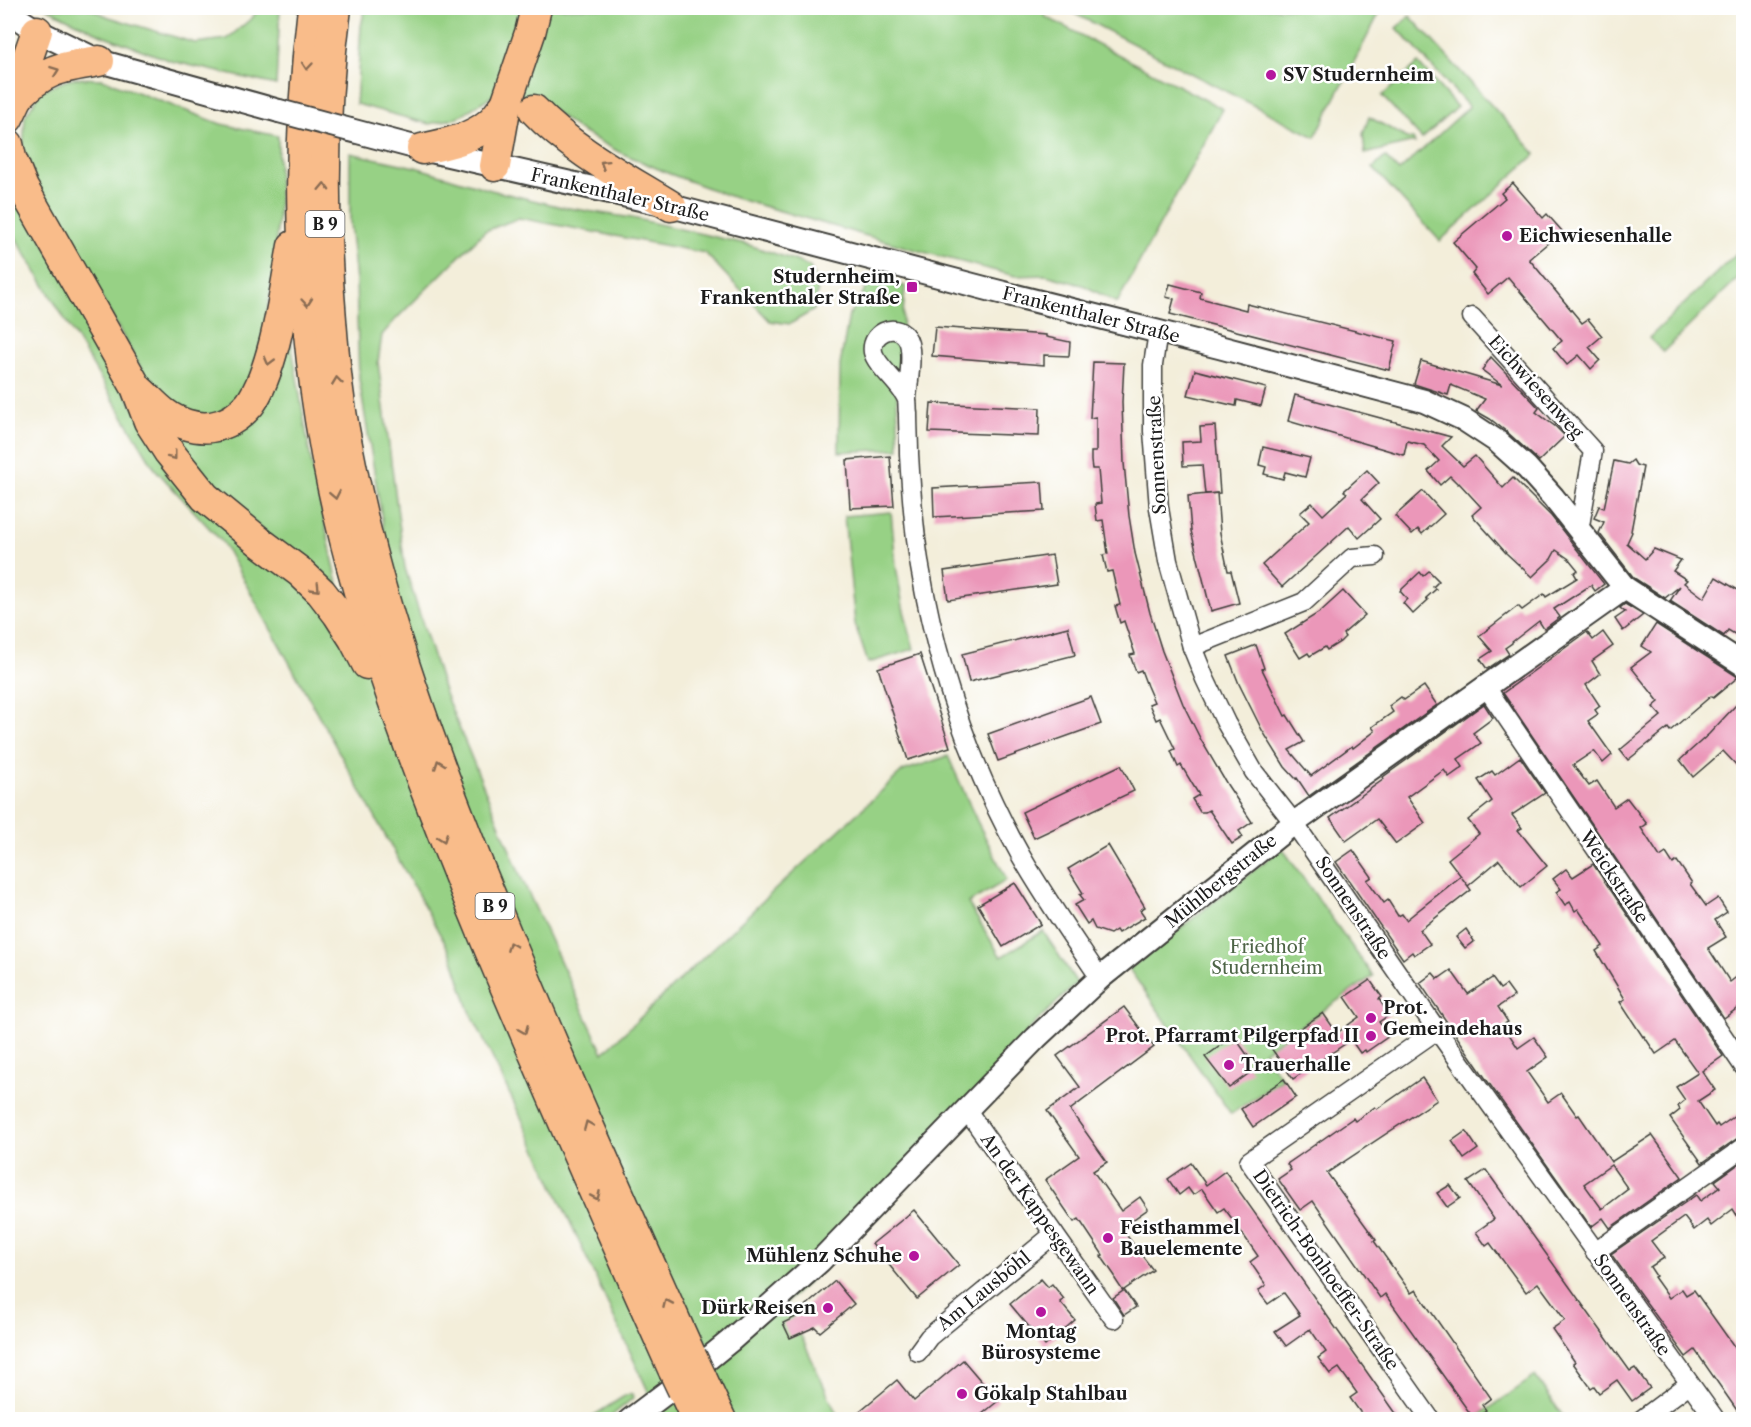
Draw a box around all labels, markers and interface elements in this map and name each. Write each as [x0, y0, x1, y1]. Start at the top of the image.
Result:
one-way arrow [301, 61, 314, 70]
place label: SV Studernheim [1283, 64, 1434, 86]
one-way arrow [48, 66, 59, 78]
marker: SV Studernheim [1264, 68, 1278, 82]
one-way arrow [600, 159, 610, 171]
street label: Frankenthaler Straße [529, 164, 711, 226]
one-way arrow [318, 182, 331, 191]
road number: B 9 [306, 211, 344, 237]
place label: Eichwiesenhalle [1519, 225, 1672, 247]
marker: Eichwiesenhalle [1500, 229, 1514, 243]
place label: Studernheim, Frankenthaler Straße [700, 266, 900, 309]
marker: Studernheim, Frankenthaler Straße [905, 280, 919, 294]
street label: Frankenthaler Straße [1000, 282, 1182, 348]
one-way arrow [301, 297, 314, 306]
street label: Eichwiesenweg [1484, 331, 1588, 444]
one-way arrow [263, 356, 276, 366]
one-way arrow [331, 376, 343, 386]
street label: Sonnenstraße [1143, 395, 1171, 515]
one-way arrow [165, 450, 176, 461]
one-way arrow [328, 489, 341, 499]
one-way arrow [308, 580, 319, 591]
one-way arrow [434, 760, 447, 770]
street label: Weickstraße [1574, 826, 1653, 928]
street label: Mühlbergstraße [1161, 829, 1281, 933]
one-way arrow [436, 832, 449, 842]
street label: Sonnenstraße [1310, 852, 1396, 964]
road number: B 9 [476, 893, 514, 919]
park label: Friedhof Studernheim [1211, 936, 1323, 979]
one-way arrow [506, 941, 518, 952]
place label: Prot. Gemeindehaus [1383, 997, 1522, 1040]
marker: Prot. Gemeindehaus [1364, 1011, 1378, 1025]
one-way arrow [517, 1024, 529, 1035]
place label: Prot. Pfarramt Pilgerpfad II [1105, 1025, 1359, 1047]
marker: Prot. Pfarramt Pilgerpfad II [1364, 1029, 1378, 1043]
place label: Trauerhalle [1241, 1054, 1351, 1076]
marker: Trauerhalle [1222, 1058, 1236, 1072]
one-way arrow [583, 1120, 595, 1131]
street label: An der Kappesgewann [975, 1128, 1104, 1299]
street label: Dietrich-Bonhoeffer-Straße [1248, 1166, 1404, 1374]
one-way arrow [588, 1189, 600, 1200]
place label: Feisthammel Bauelemente [1120, 1217, 1243, 1260]
marker: Feisthammel Bauelemente [1101, 1231, 1115, 1245]
place label: Mühlenz Schuhe [746, 1245, 902, 1267]
street label: Am Lausböhl [932, 1247, 1035, 1336]
marker: Mühlenz Schuhe [907, 1249, 921, 1263]
street label: Sonnenstraße [1589, 1250, 1675, 1360]
place label: Dürk Reisen [701, 1297, 817, 1319]
one-way arrow [662, 1298, 674, 1309]
marker: Dürk Reisen [821, 1301, 835, 1315]
marker: Montag Bürosysteme [1034, 1305, 1048, 1319]
place label: Montag Bürosysteme [981, 1321, 1101, 1364]
place label: Gökalp Stahlbau [974, 1383, 1128, 1405]
marker: Gökalp Stahlbau [955, 1387, 969, 1401]

